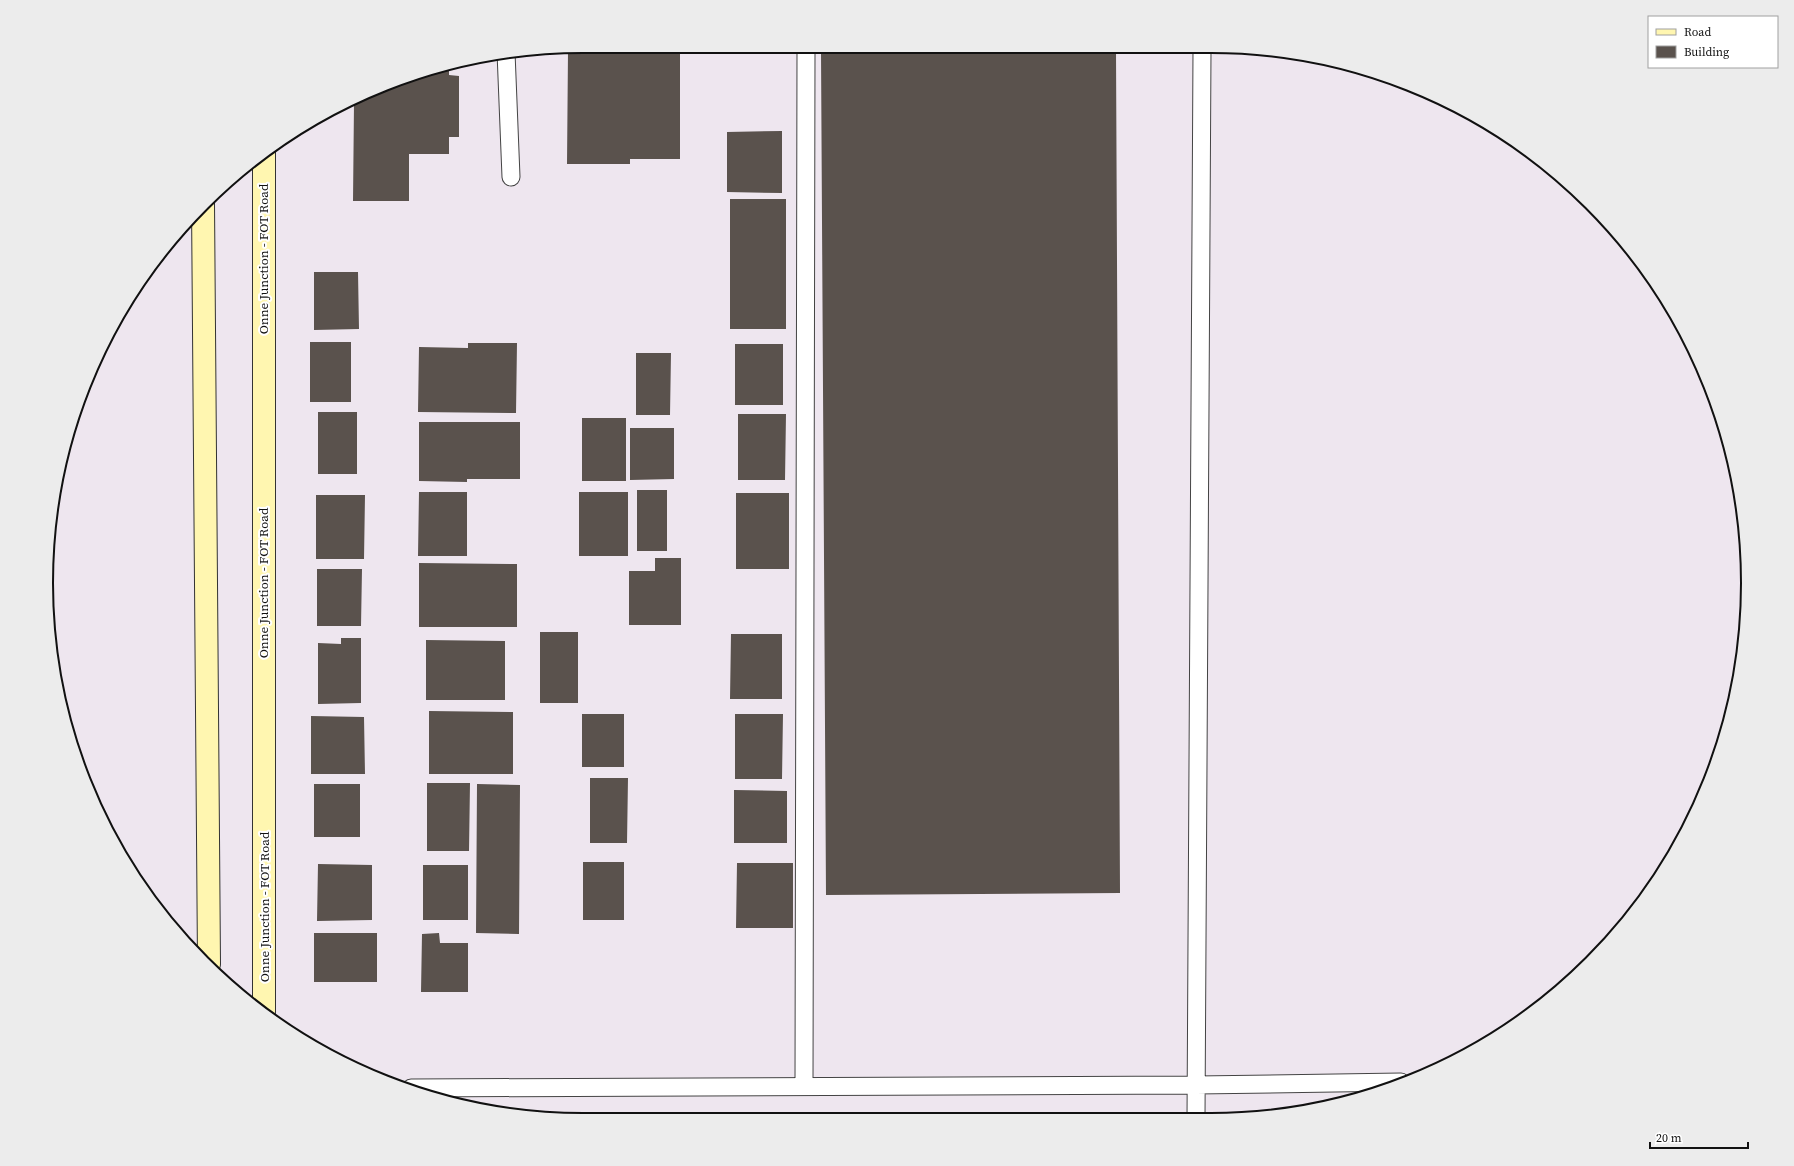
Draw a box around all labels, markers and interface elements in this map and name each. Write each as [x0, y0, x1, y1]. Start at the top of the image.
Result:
legend [1648, 16, 1778, 68]
text: Road [1684, 24, 1711, 40]
text: Building [1684, 44, 1729, 60]
street label: Onne Junction - FOT Road [255, 183, 272, 334]
street label: Onne Junction - FOT Road [255, 507, 272, 658]
street label: Onne Junction - FOT Road [256, 831, 273, 982]
scale bar [1650, 1124, 1748, 1150]
text: 20 m [1656, 1130, 1682, 1146]

